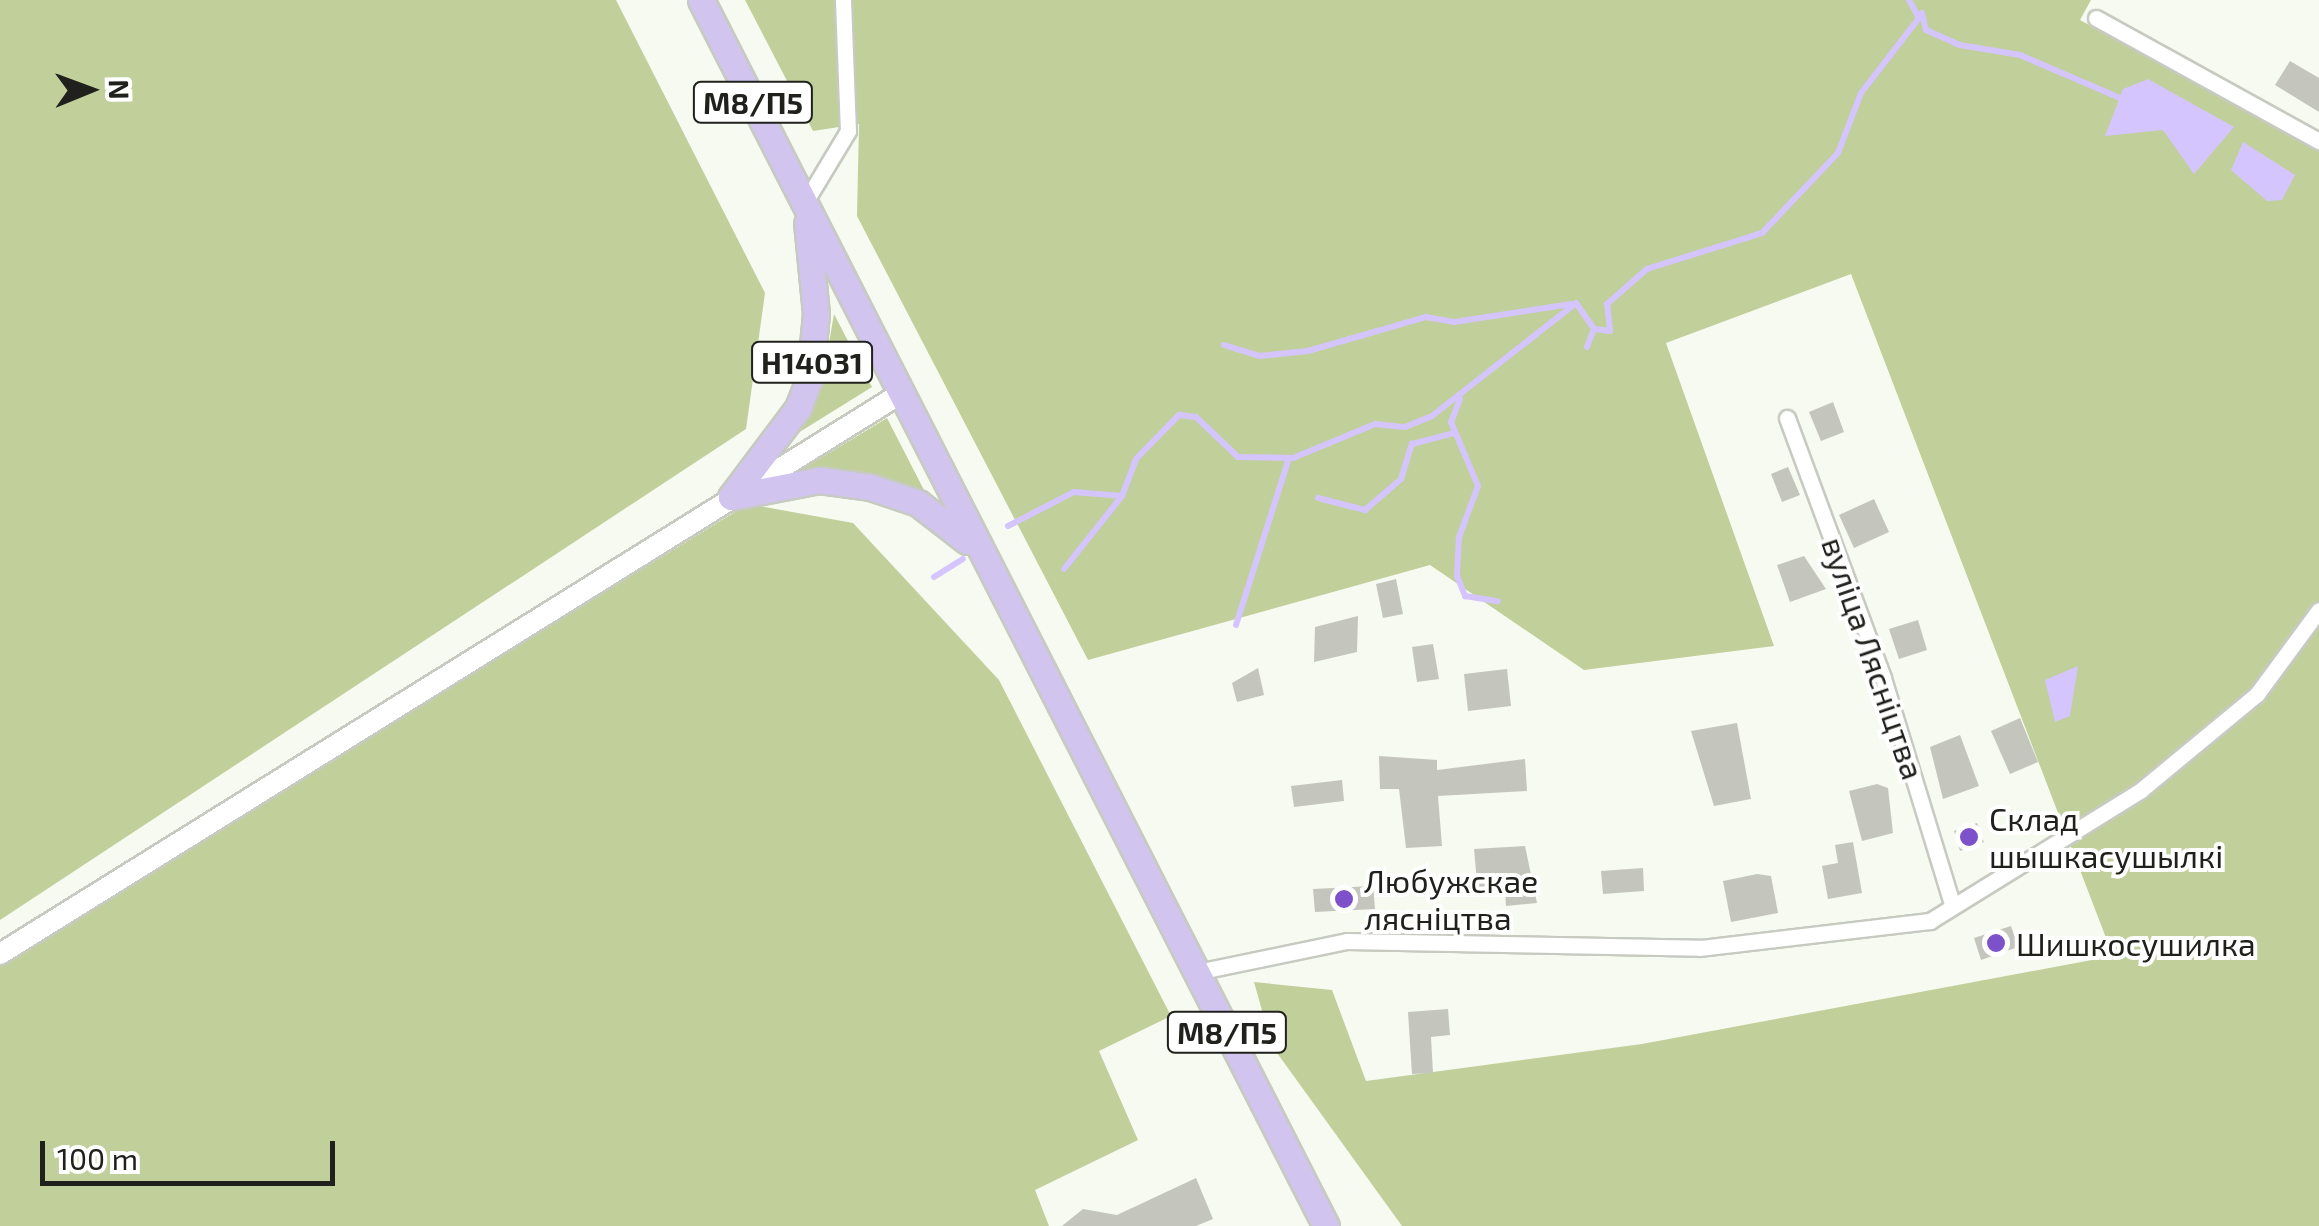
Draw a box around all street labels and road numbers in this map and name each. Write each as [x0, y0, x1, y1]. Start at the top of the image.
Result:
road number: М8/П5 [690, 77, 816, 127]
road number: Н14031 [750, 337, 874, 387]
street label: вуліца Лясніцтва [1815, 532, 1933, 784]
road number: М8/П5 [1164, 1007, 1290, 1057]

